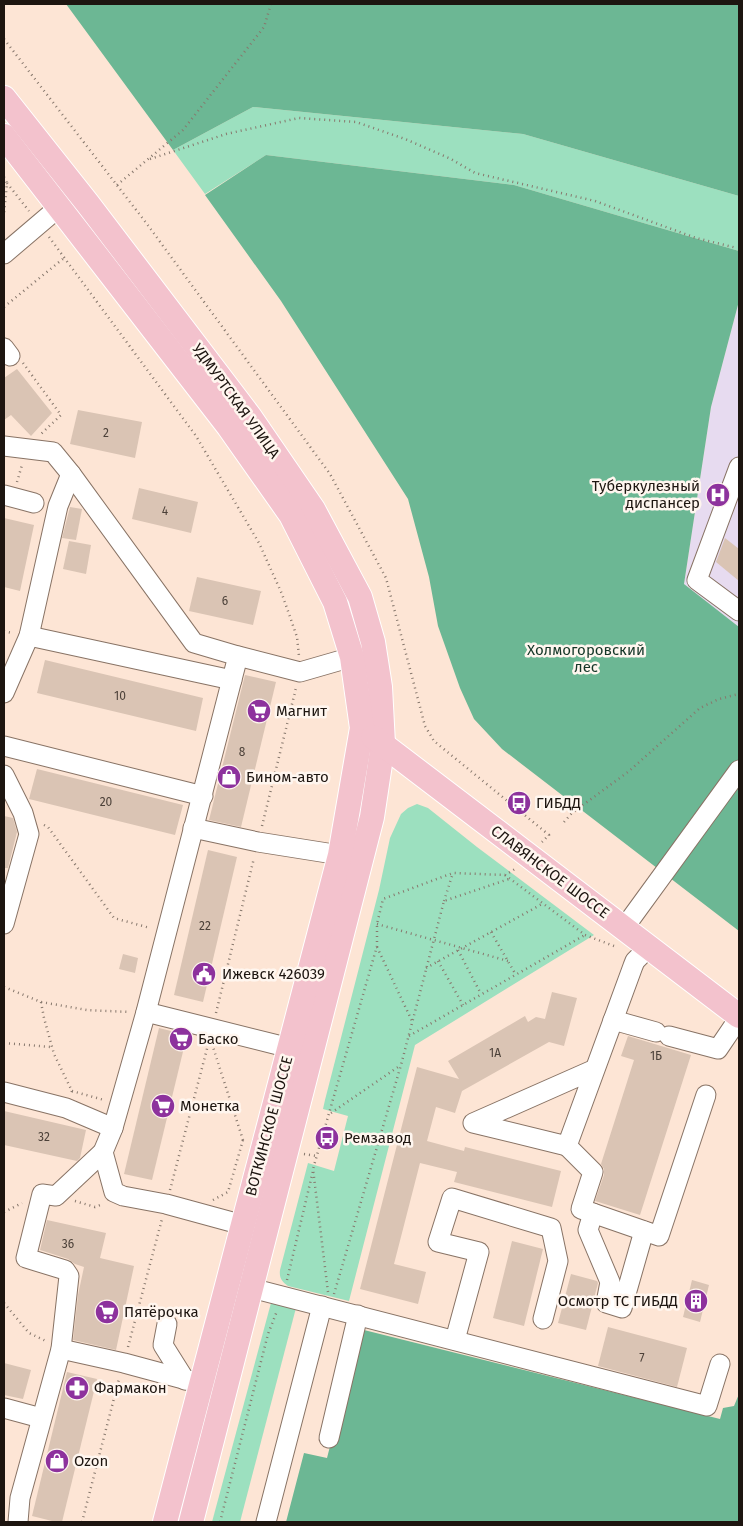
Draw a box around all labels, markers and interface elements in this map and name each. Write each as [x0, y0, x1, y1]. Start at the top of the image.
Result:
street label: УДМУРТСКАЯ УЛИЦА [188, 340, 284, 462]
house number: 2 [103, 426, 109, 440]
place label: Туберкулезный диспансер [592, 477, 700, 512]
hospital icon: Туберкулезный диспансер [705, 482, 731, 508]
house number: 4 [162, 504, 169, 518]
house number: 6 [222, 594, 228, 608]
park label: Холмогоровский лес [527, 641, 645, 676]
house number: 10 [114, 689, 126, 703]
supermarket icon: Магнит [246, 698, 272, 724]
place label: Магнит [276, 702, 327, 720]
house number: 8 [239, 745, 246, 759]
shop icon: Бином-авто [216, 764, 242, 790]
place label: Бином-авто [246, 768, 329, 786]
bus stop icon: ГИБДД [506, 790, 532, 816]
place label: ГИБДД [536, 794, 581, 812]
house number: 20 [100, 795, 113, 809]
street label: СЛАВЯНСКОЕ ШОССЕ [487, 822, 613, 922]
house number: 22 [199, 919, 211, 933]
public building icon: Ижевск 426039 [191, 961, 217, 987]
place label: Ижевск 426039 [222, 965, 325, 983]
supermarket icon: Баско [168, 1026, 194, 1052]
place label: Баско [198, 1030, 238, 1048]
house number: 1А [489, 1046, 501, 1060]
house number: 1Б [650, 1049, 662, 1063]
street label: ВОТКИНСКОЕ ШОССЕ [242, 1054, 296, 1198]
supermarket icon: Монетка [150, 1093, 176, 1119]
place label: Монетка [180, 1097, 240, 1115]
bus stop icon: Ремзавод [314, 1125, 340, 1151]
place label: Ремзавод [344, 1129, 411, 1147]
house number: 32 [38, 1130, 50, 1144]
house number: 36 [62, 1237, 74, 1251]
building icon: Осмотр ТС ГИБДД [683, 1288, 709, 1314]
place label: Осмотр ТС ГИБДД [558, 1292, 678, 1310]
supermarket icon: Пятёрочка [94, 1299, 120, 1325]
place label: Пятёрочка [124, 1303, 199, 1321]
house number: 7 [639, 1351, 645, 1365]
pharmacy icon: Фармакон [64, 1375, 90, 1401]
place label: Фармакон [94, 1379, 167, 1397]
shop icon: Ozon [44, 1448, 70, 1474]
place label: Ozon [74, 1452, 108, 1470]

